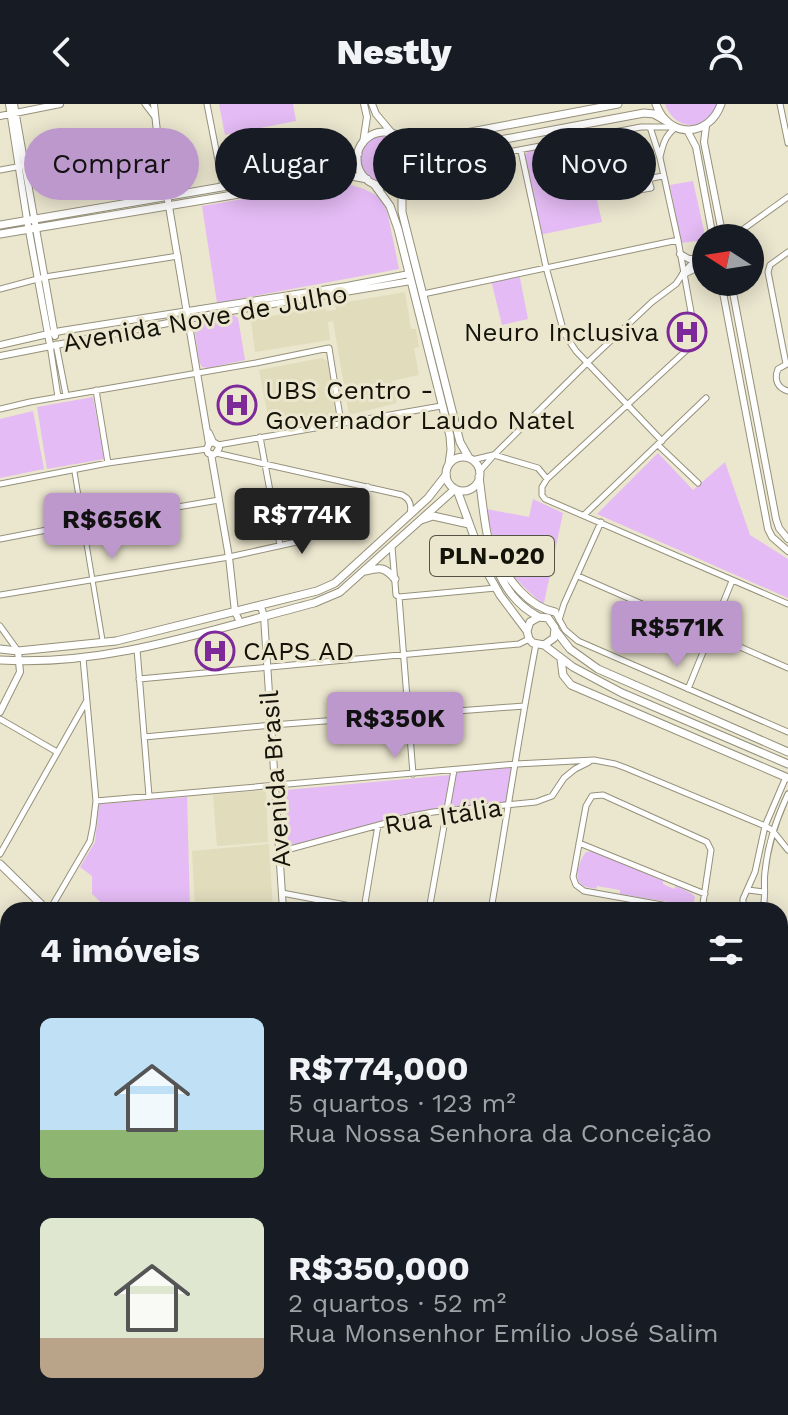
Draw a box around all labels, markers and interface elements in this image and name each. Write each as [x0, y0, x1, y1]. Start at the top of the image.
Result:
icon: back [40, 30, 84, 74]
icon: person [704, 30, 748, 74]
text: Nestly [336, 31, 452, 73]
chip: Comprar [24, 128, 199, 200]
chip: Alugar [215, 128, 357, 200]
chip: Filtros [373, 128, 516, 200]
chip: Novo [532, 128, 656, 200]
north arrow [692, 224, 764, 296]
map controls [692, 224, 764, 296]
street label: Avenida Nove de Julho [60, 278, 350, 358]
hospital icon: Neuro Inclusiva [666, 311, 708, 353]
place label: Neuro Inclusiva [464, 317, 659, 347]
place label: UBS Centro - Governador Laudo Natel [265, 375, 574, 435]
hospital icon: UBS Centro - Governador Laudo Natel [216, 384, 258, 426]
pin: R$774K [237, 488, 367, 556]
pin: R$656K [47, 493, 177, 561]
text: R$774K [253, 499, 351, 529]
text: R$656K [62, 504, 162, 534]
road number: PLN-020 [430, 536, 554, 576]
pin: R$571K [612, 601, 742, 669]
text: R$571K [630, 612, 724, 642]
hospital icon: CAPS AD [194, 630, 236, 672]
place label: CAPS AD [243, 636, 354, 666]
street label: Avenida Brasil [254, 689, 296, 869]
pin: R$350K [330, 692, 460, 760]
text: R$350K [345, 703, 445, 733]
street label: Rua Itália [382, 792, 504, 840]
icon: filters [704, 928, 748, 972]
text: 4 imóveis [40, 930, 200, 970]
text: R$774,000 [288, 1048, 469, 1088]
icon: home [104, 1050, 200, 1146]
text: 5 quartos · 123 m² [288, 1088, 516, 1118]
text: Rua Nossa Senhora da Conceição [288, 1118, 712, 1148]
text: R$350,000 [288, 1248, 470, 1288]
icon: home [104, 1250, 200, 1346]
text: 2 quartos · 52 m² [288, 1288, 506, 1318]
text: Rua Monsenhor Emílio José Salim [288, 1318, 719, 1348]

